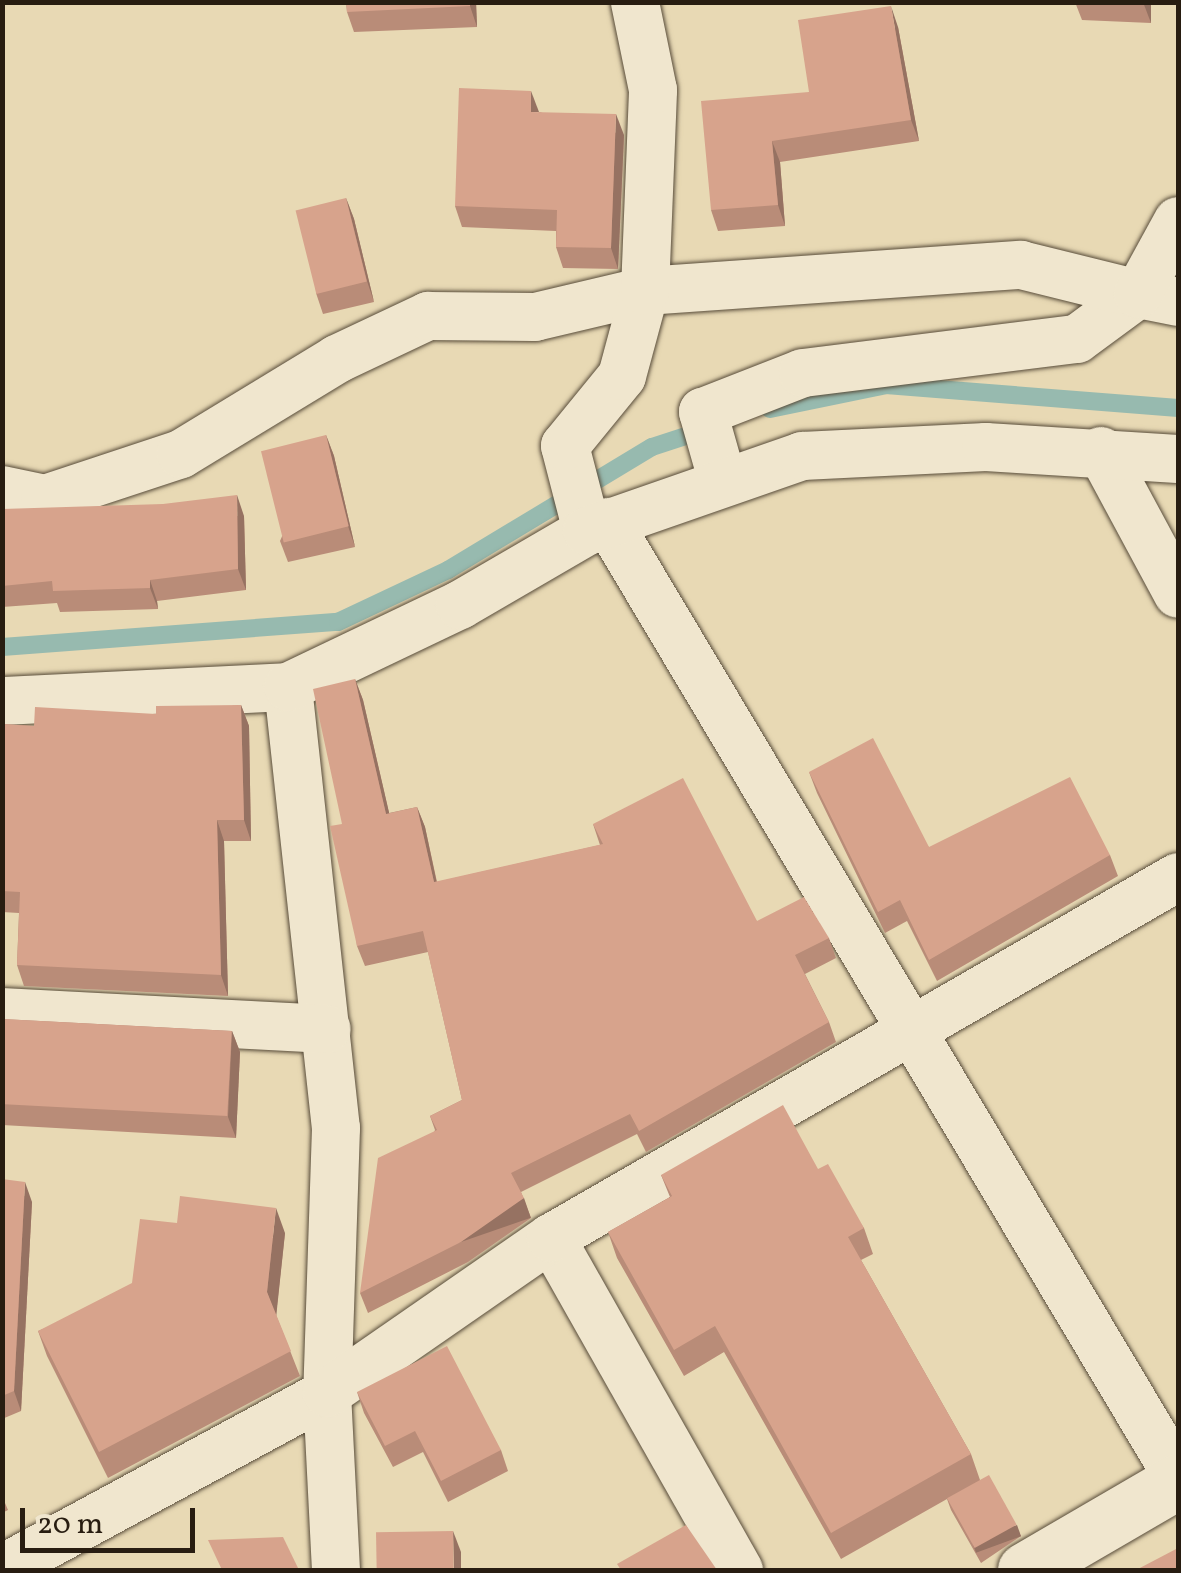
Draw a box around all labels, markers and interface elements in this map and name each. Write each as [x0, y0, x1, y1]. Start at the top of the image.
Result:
scale bar [25, 1488, 200, 1550]
text: 20 m [37, 1504, 103, 1546]

